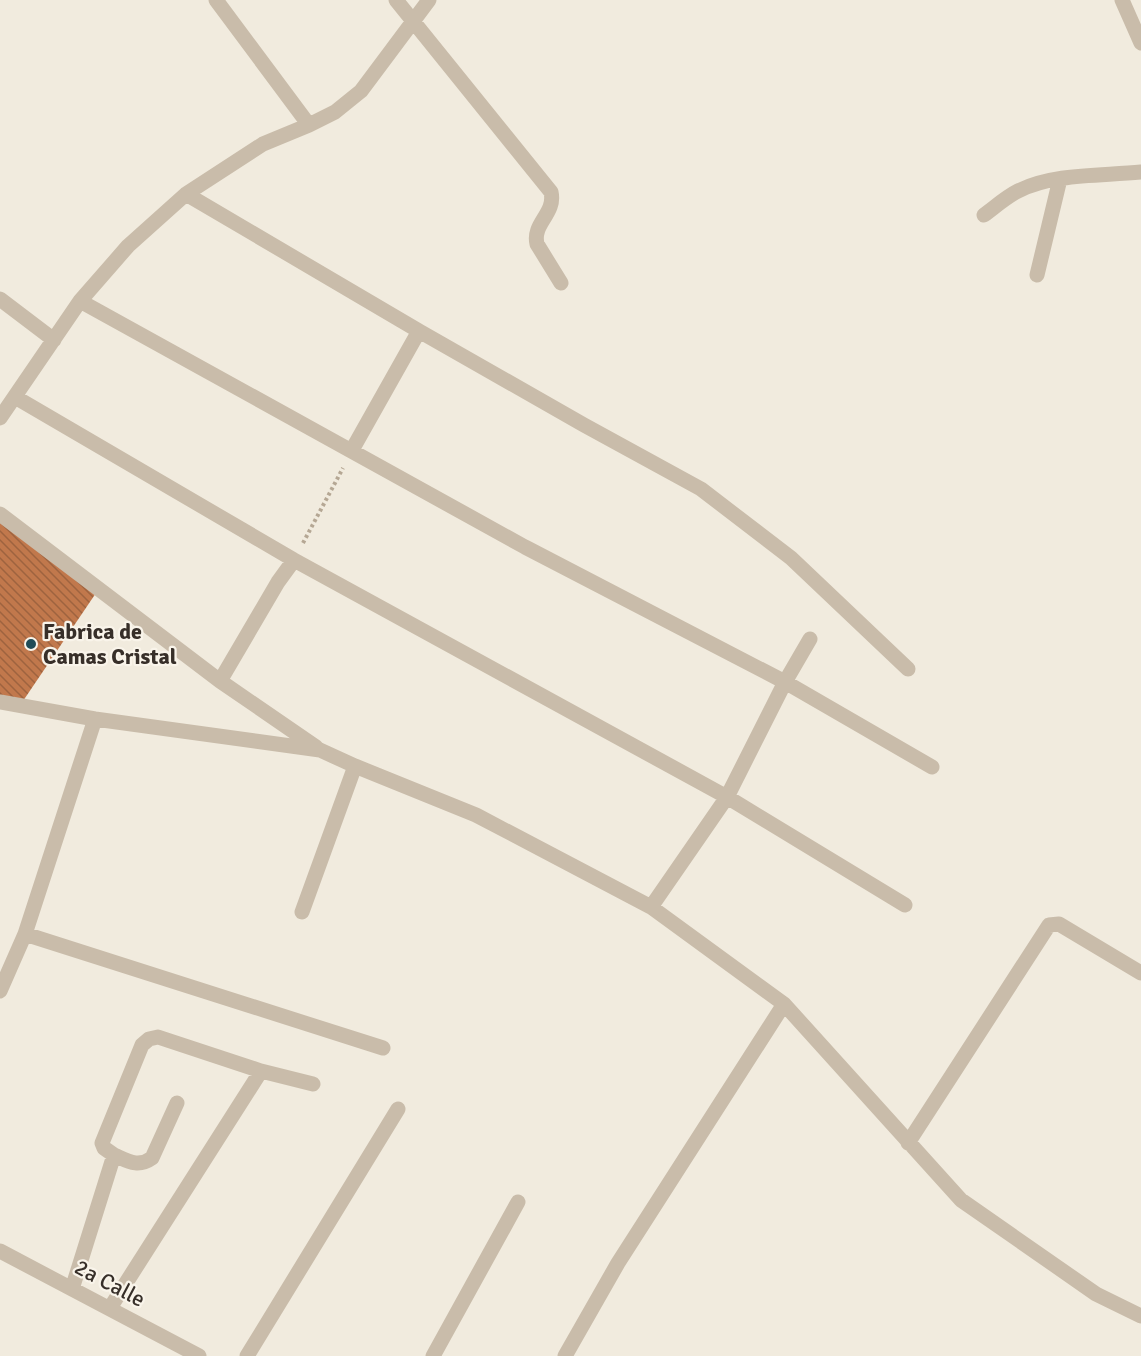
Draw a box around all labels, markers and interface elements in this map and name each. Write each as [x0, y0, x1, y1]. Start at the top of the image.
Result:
place label: Fabrica de Camas Cristal [43, 618, 177, 670]
marker: Fabrica de Camas Cristal [24, 637, 38, 651]
street label: 2a Calle [70, 1253, 150, 1313]

